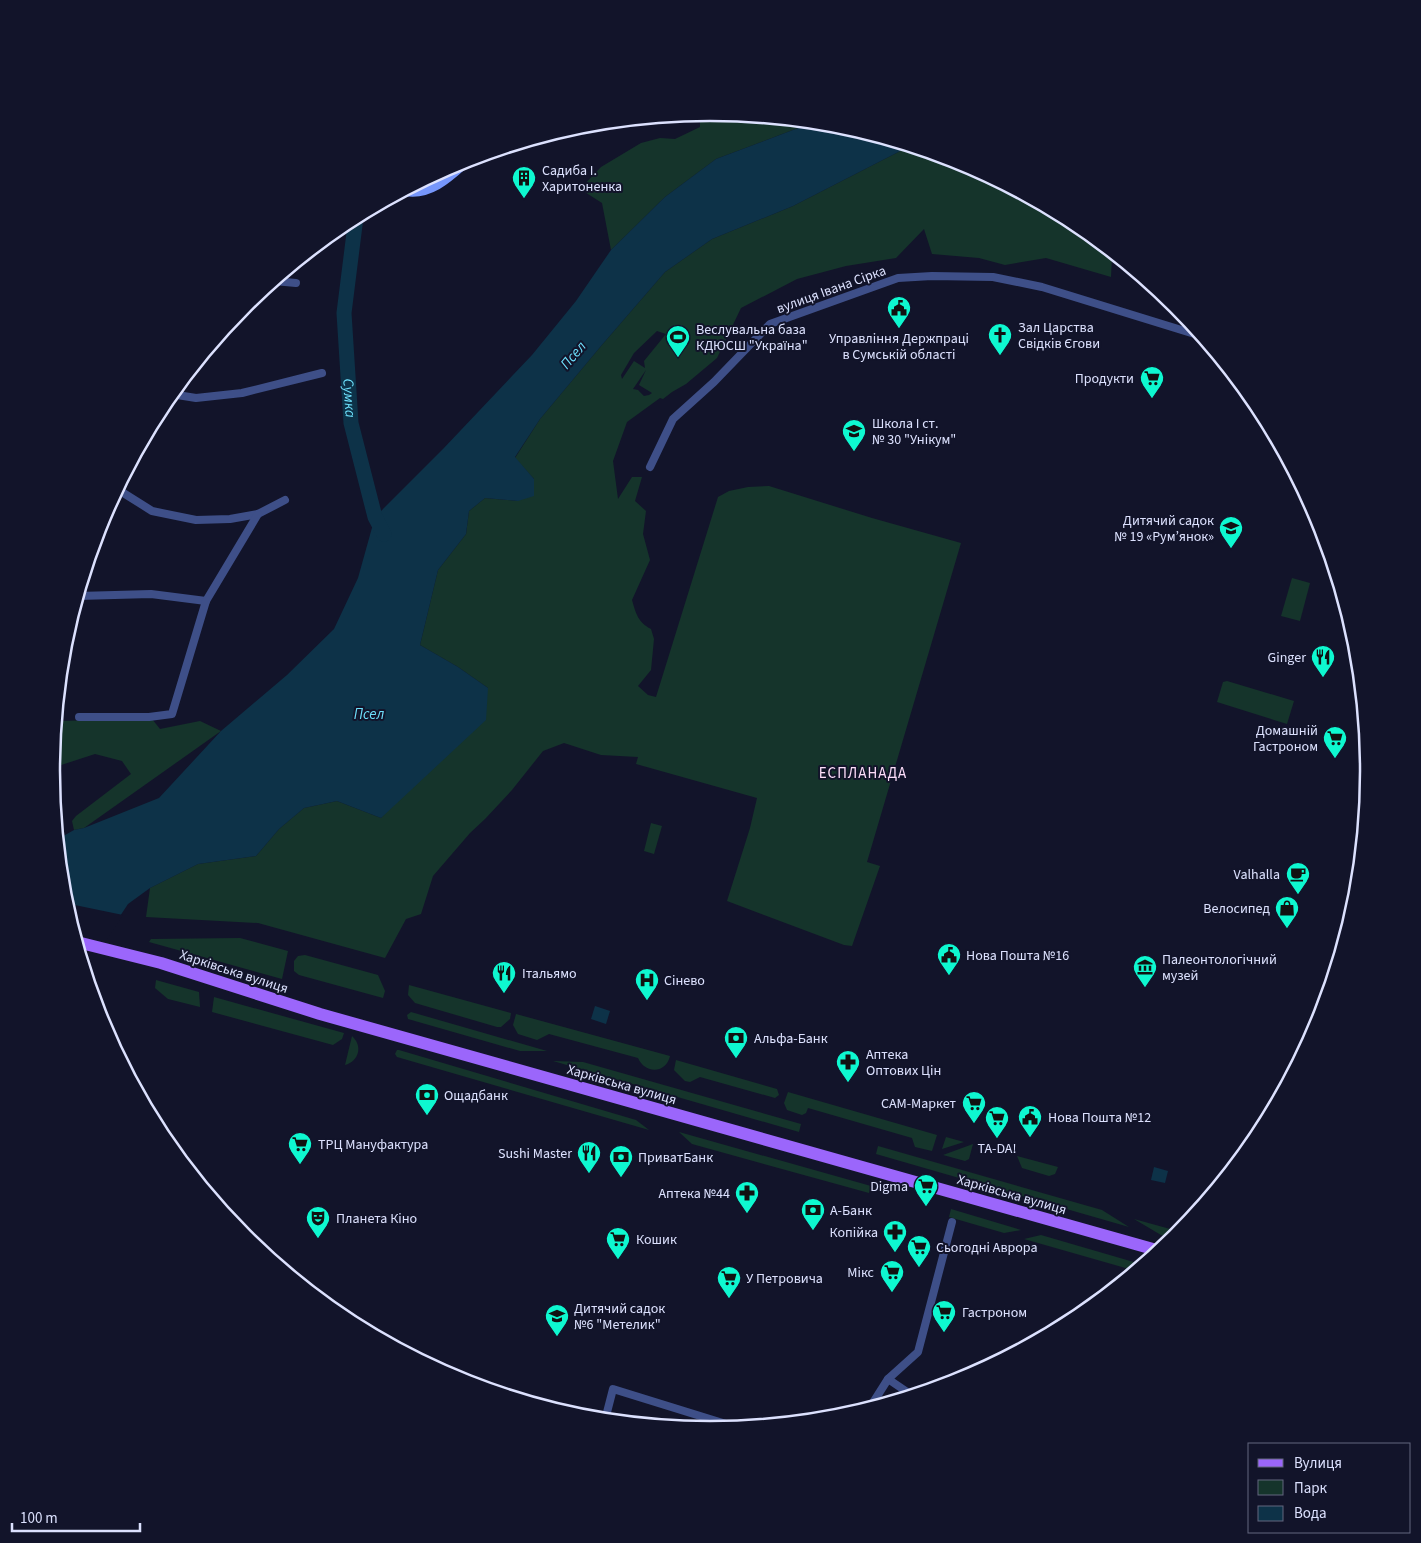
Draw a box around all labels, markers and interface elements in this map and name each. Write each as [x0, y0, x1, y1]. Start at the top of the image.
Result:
place label: Садиба І. Харитоненка [542, 161, 622, 197]
building icon: Садиба І. Харитоненка [511, 165, 537, 199]
street label: вулиця Івана Сірка [774, 261, 889, 319]
public building icon: Управління Держпраці в Сумській області [886, 295, 912, 329]
place label: Зал Царства Свідків Єгови [1018, 318, 1100, 354]
place label: Веслувальна база КДЮСШ "Україна" [696, 320, 808, 356]
church icon: Зал Царства Свідків Єгови [987, 322, 1013, 356]
sports icon: Веслувальна база КДЮСШ "Україна" [665, 324, 691, 358]
place label: Управління Держпраці в Сумській області [829, 329, 969, 365]
water label: Псел [555, 337, 591, 374]
supermarket icon: Продукти [1139, 365, 1165, 399]
place label: Продукти [1075, 369, 1134, 389]
water label: Сумка [337, 378, 361, 418]
place label: Школа І ст. № 30 "Унікум" [872, 414, 956, 450]
school or university icon: Школа І ст. № 30 "Унікум" [841, 418, 867, 452]
place label: Дитячий садок № 19 «Рум’янок» [1114, 511, 1214, 547]
school or university icon: Дитячий садок № 19 «Рум’янок» [1218, 515, 1244, 549]
restaurant icon: Ginger [1310, 644, 1336, 678]
place label: Ginger [1268, 648, 1306, 668]
water label: Псел [354, 704, 384, 725]
place label: Домашній Гастроном [1253, 721, 1318, 757]
supermarket icon: Домашній Гастроном [1322, 725, 1348, 759]
district label: ЕСПЛАНАДА [819, 763, 907, 784]
cafe icon: Valhalla [1285, 861, 1311, 895]
place label: Valhalla [1234, 865, 1280, 885]
shop icon: Велосипед [1274, 895, 1300, 929]
place label: Велосипед [1203, 899, 1271, 919]
public building icon: Нова Пошта №16 [936, 942, 962, 976]
street label: Харківська вулиця [177, 945, 291, 999]
place label: Нова Пошта №16 [966, 946, 1069, 966]
place label: Палеонтологічний музей [1162, 950, 1277, 986]
museum icon: Палеонтологічний музей [1132, 954, 1158, 988]
restaurant icon: Італьямо [491, 960, 517, 994]
place label: Італьямо [522, 964, 577, 984]
hospital icon: Сінево [634, 967, 660, 1001]
place label: Сінево [664, 971, 705, 991]
bank icon: Альфа-Банк [723, 1025, 749, 1059]
place label: Альфа-Банк [754, 1029, 828, 1049]
place label: Аптека Оптових Цін [866, 1045, 941, 1081]
pharmacy icon: Аптека Оптових Цін [835, 1049, 861, 1083]
street label: Харківська вулиця [565, 1060, 679, 1110]
bank icon: Ощадбанк [414, 1082, 440, 1116]
place label: Ощадбанк [444, 1086, 508, 1106]
supermarket icon: САМ-Маркет [961, 1090, 987, 1124]
place label: САМ-Маркет [881, 1094, 957, 1114]
public building icon: Нова Пошта №12 [1017, 1104, 1043, 1138]
supermarket icon: TA-DA! [984, 1105, 1010, 1139]
place label: Нова Пошта №12 [1048, 1108, 1151, 1128]
supermarket icon: ТРЦ Мануфактура [287, 1131, 313, 1165]
place label: ТРЦ Мануфактура [318, 1135, 428, 1155]
place label: TA-DA! [977, 1139, 1017, 1159]
restaurant icon: Sushi Master [576, 1140, 602, 1174]
place label: Sushi Master [498, 1144, 572, 1164]
bank icon: ПриватБанк [608, 1144, 634, 1178]
place label: ПриватБанк [638, 1148, 713, 1168]
street label: Харківська вулиця [955, 1170, 1069, 1220]
supermarket icon: Digma [913, 1173, 939, 1207]
place label: Digma [870, 1177, 908, 1197]
pharmacy icon: Аптека №44 [734, 1180, 760, 1214]
place label: Аптека №44 [658, 1184, 730, 1204]
bank icon: А-Банк [800, 1197, 826, 1231]
place label: А-Банк [830, 1201, 872, 1221]
theatre icon: Планета Кіно [305, 1205, 331, 1239]
place label: Планета Кіно [336, 1209, 417, 1229]
pharmacy icon: Копійка [882, 1219, 908, 1253]
place label: Копійка [829, 1223, 878, 1243]
supermarket icon: Кошик [605, 1226, 631, 1260]
place label: Кошик [636, 1230, 677, 1250]
supermarket icon: Сьогодні Аврора [906, 1234, 932, 1268]
place label: Сьогодні Аврора [936, 1238, 1038, 1258]
supermarket icon: Мікс [879, 1259, 905, 1293]
place label: Мікс [847, 1263, 875, 1283]
supermarket icon: У Петровича [716, 1265, 742, 1299]
place label: У Петровича [746, 1269, 823, 1289]
place label: Дитячий садок №6 "Метелик" [574, 1299, 665, 1335]
supermarket icon: Гастроном [931, 1299, 957, 1333]
school or university icon: Дитячий садок №6 "Метелик" [544, 1303, 570, 1337]
place label: Гастроном [962, 1303, 1027, 1323]
legend [1248, 1443, 1411, 1533]
text: Вулиця [1294, 1453, 1342, 1474]
text: Парк [1294, 1478, 1328, 1499]
scale bar [12, 1500, 140, 1532]
text: Вода [1294, 1503, 1327, 1524]
text: 100 m [20, 1508, 58, 1529]

